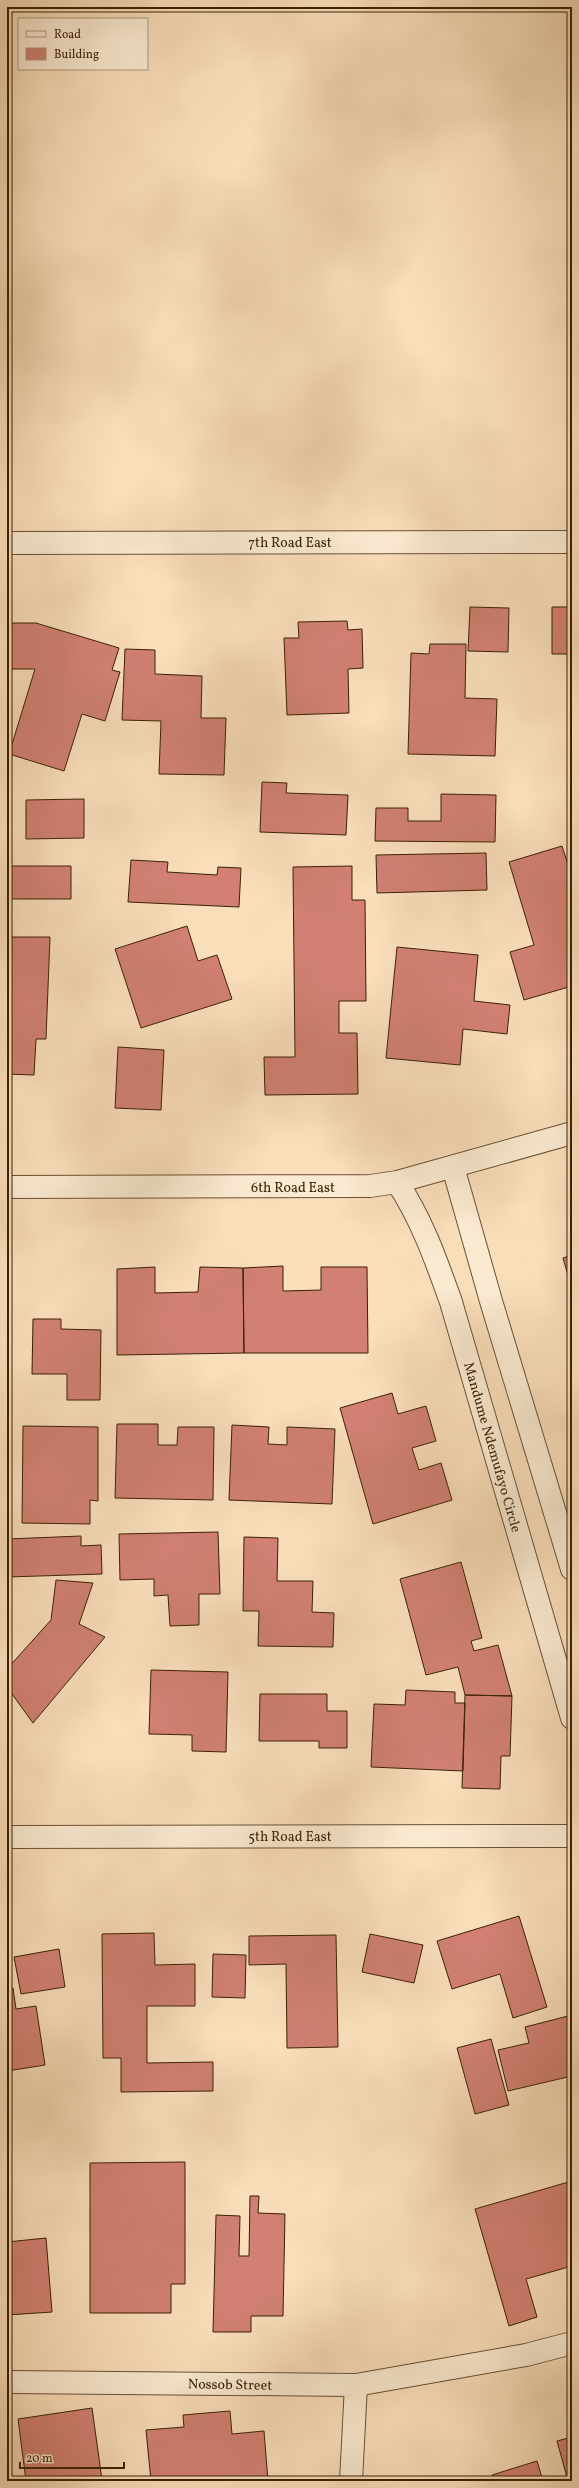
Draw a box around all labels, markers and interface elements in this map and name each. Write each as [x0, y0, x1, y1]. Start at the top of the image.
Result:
legend [18, 18, 148, 70]
text: Road [54, 27, 81, 43]
text: Building [54, 47, 99, 63]
street label: 7th Road East [248, 534, 332, 553]
street label: 6th Road East [251, 1179, 335, 1198]
street label: Mandume Ndemufayo Circle [458, 1360, 525, 1535]
street label: 5th Road East [248, 1828, 332, 1847]
street label: Nossob Street [188, 2375, 272, 2396]
scale bar [20, 2444, 124, 2470]
text: 20 m [26, 2451, 53, 2467]

